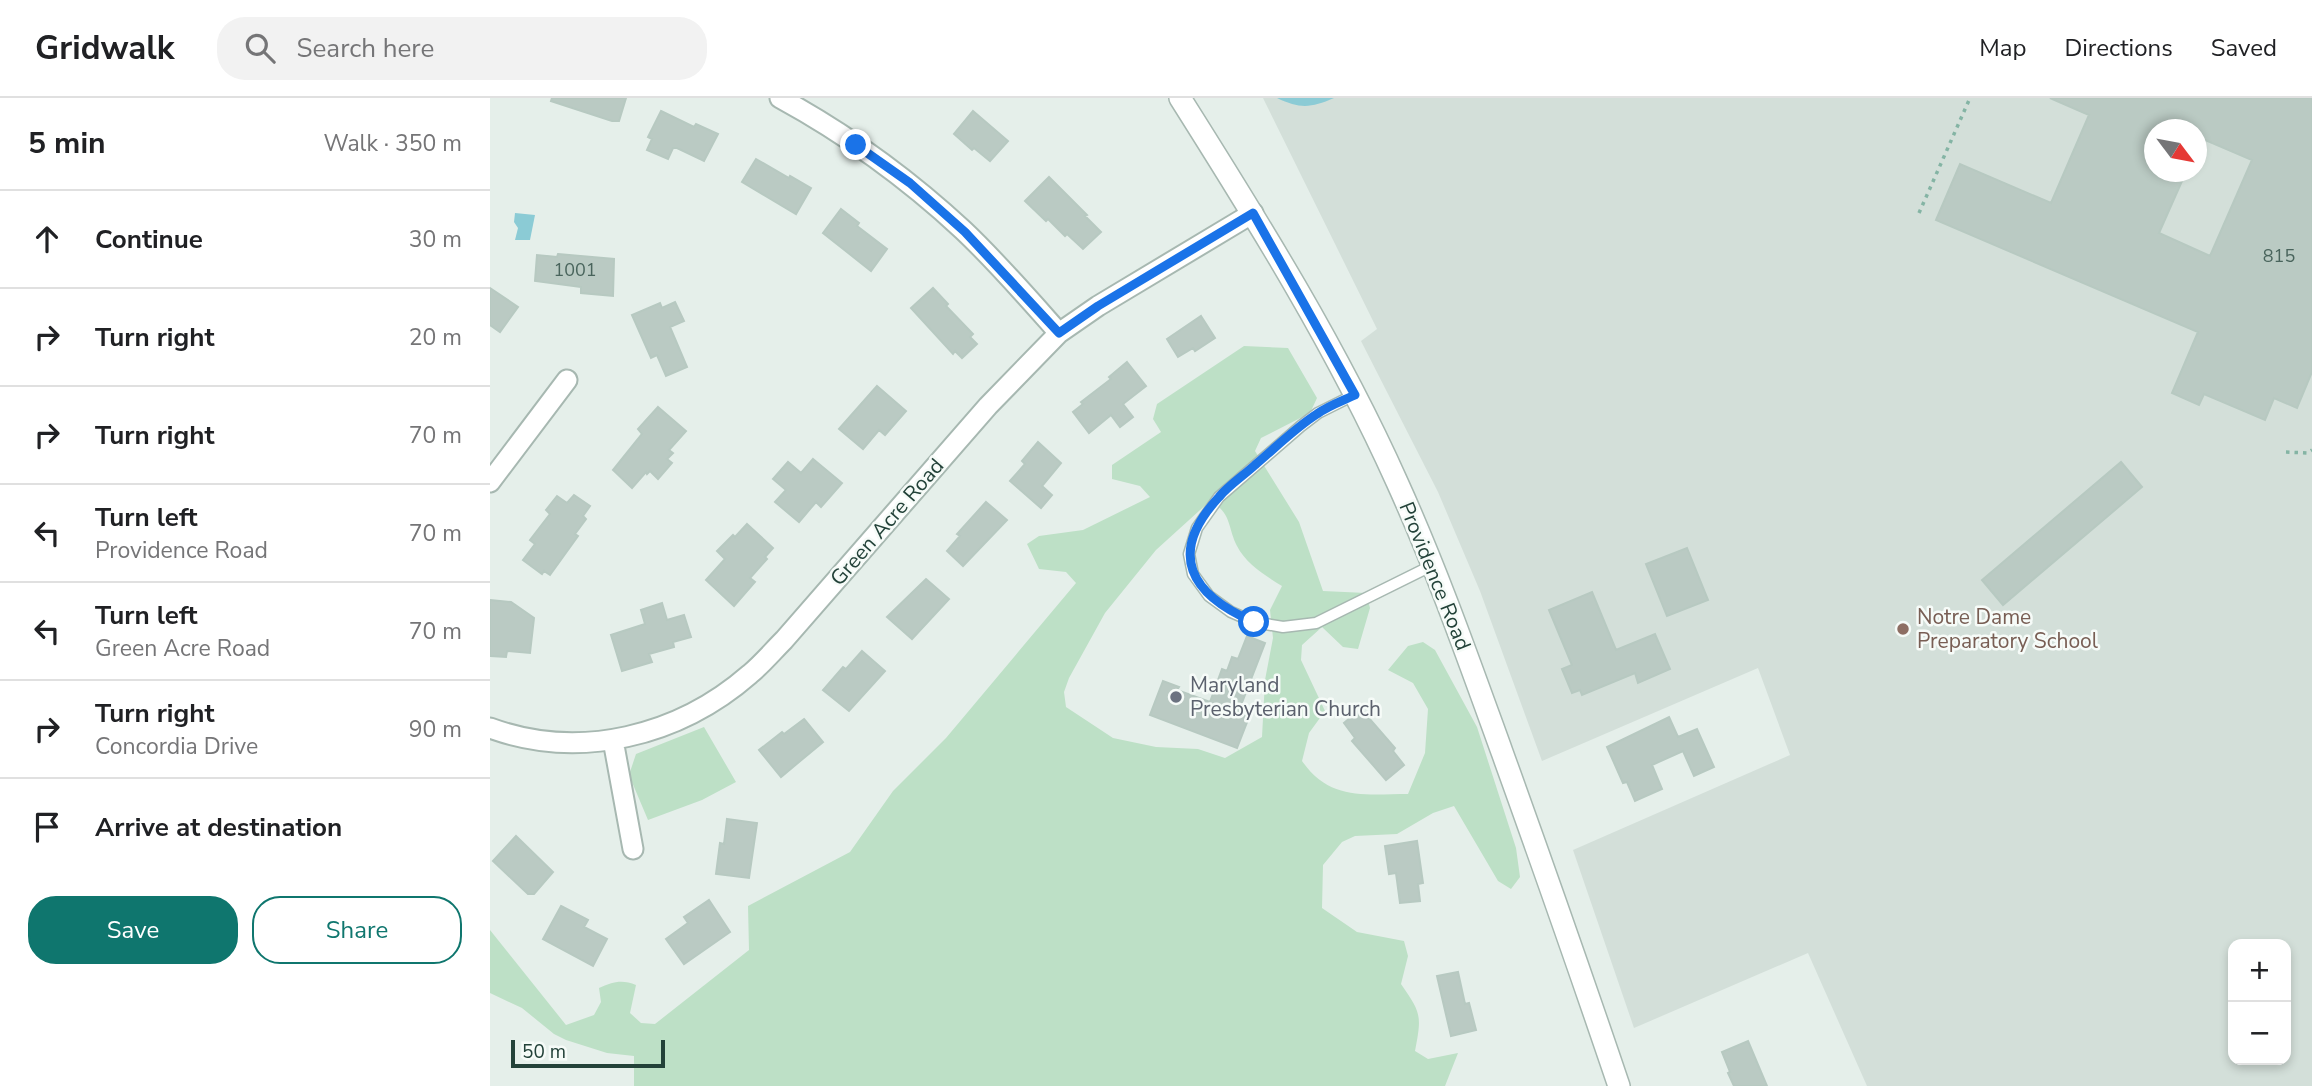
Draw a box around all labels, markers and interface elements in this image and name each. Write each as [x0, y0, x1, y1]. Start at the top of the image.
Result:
search box [217, 17, 707, 80]
text: Gridwalk [35, 26, 175, 71]
icon: search [241, 29, 279, 67]
text: Search here [297, 31, 434, 66]
text: Map [1979, 32, 2026, 64]
text: Directions [2064, 32, 2173, 64]
text: Saved [2211, 32, 2277, 64]
north arrow [2144, 119, 2207, 182]
text: 5 min [28, 123, 106, 164]
text: Walk · 350 m [323, 128, 462, 159]
route end [840, 129, 871, 160]
icon: ahead [28, 220, 66, 258]
text: Continue [95, 222, 203, 257]
text: 30 m [409, 224, 462, 255]
house number: 815 [2263, 244, 2295, 268]
house number: 1001 [553, 258, 597, 282]
icon: right [28, 318, 66, 356]
text: Turn right [95, 320, 214, 355]
text: 20 m [409, 322, 462, 353]
icon: right [28, 416, 66, 454]
text: Turn right [95, 418, 214, 453]
text: 70 m [409, 420, 462, 451]
street label: Green Acre Road [824, 452, 950, 592]
street label: Providence Road [1392, 498, 1478, 654]
text: Turn left [95, 500, 198, 535]
icon: left [28, 514, 66, 552]
text: 70 m [409, 518, 462, 549]
text: Providence Road [95, 535, 268, 566]
text: Turn left [95, 598, 198, 633]
place label: Notre Dame Preparatory School [1917, 603, 2099, 655]
route start [1238, 606, 1269, 637]
icon: left [28, 612, 66, 650]
text: 70 m [409, 616, 462, 647]
marker: Notre Dame Preparatory School [1895, 621, 1911, 637]
text: Green Acre Road [95, 633, 270, 664]
place label: Maryland Presbyterian Church [1190, 671, 1381, 723]
marker: Maryland Presbyterian Church [1168, 689, 1184, 705]
text: Turn right [95, 696, 214, 731]
icon: right [28, 710, 66, 748]
text: 90 m [409, 714, 462, 745]
text: Concordia Drive [95, 731, 258, 762]
icon: arrive [28, 808, 66, 846]
text: Arrive at destination [95, 810, 342, 845]
button: Save [28, 896, 238, 964]
button: Share [252, 896, 462, 964]
map controls [2228, 939, 2291, 1065]
button: + [2228, 939, 2291, 1002]
button: − [2228, 1002, 2291, 1065]
scale bar [511, 1037, 665, 1069]
text: 50 m [522, 1039, 566, 1065]

